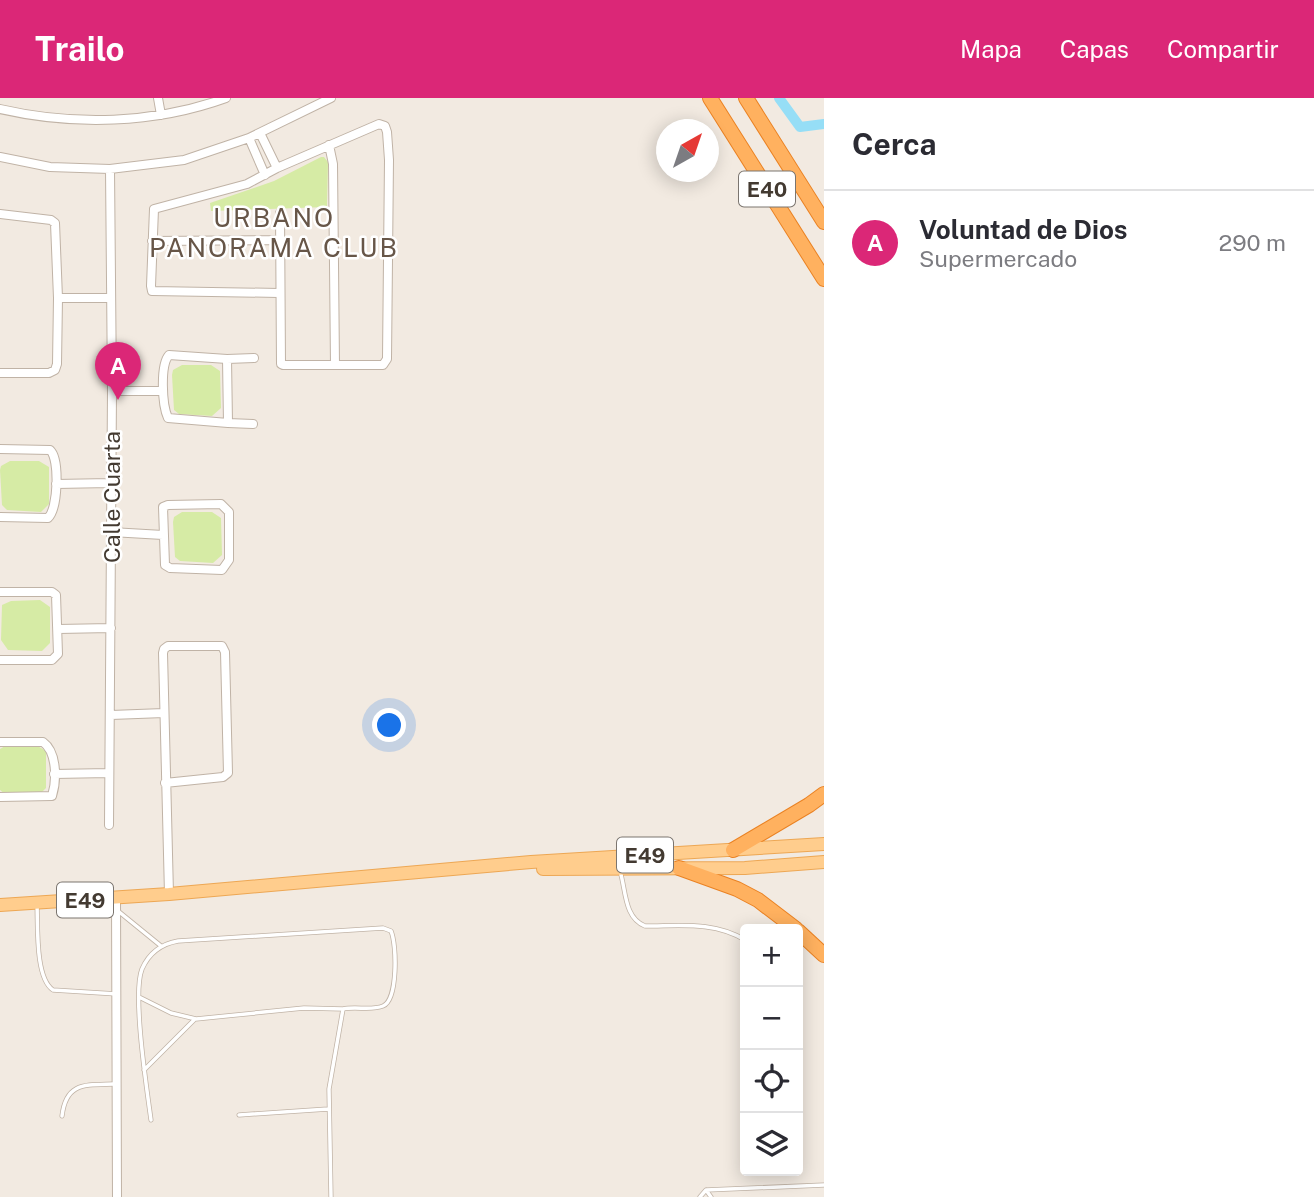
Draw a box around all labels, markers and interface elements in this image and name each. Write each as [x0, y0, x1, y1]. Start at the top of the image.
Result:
text: Trailo [35, 30, 125, 68]
text: Mapa [960, 35, 1022, 63]
text: Capas [1060, 35, 1129, 63]
text: Compartir [1167, 35, 1279, 63]
north arrow [656, 119, 719, 182]
text: Cerca [852, 126, 937, 162]
road number: E40 [739, 172, 795, 206]
district label: URBANO PANORAMA CLUB [149, 202, 399, 263]
text: Voluntad de Dios [919, 214, 1128, 245]
text: A [867, 229, 883, 256]
text: 290 m [1219, 229, 1286, 256]
text: Supermercado [919, 245, 1077, 272]
pin: A [95, 342, 141, 400]
street label: Calle Cuarta [98, 431, 125, 563]
your location [372, 708, 406, 742]
road number: E49 [617, 838, 673, 872]
road number: E49 [57, 882, 113, 918]
map controls [740, 924, 803, 1176]
button: + [740, 924, 803, 987]
button: − [740, 987, 803, 1050]
button: locate [740, 1050, 803, 1113]
button: layers [740, 1113, 803, 1176]

